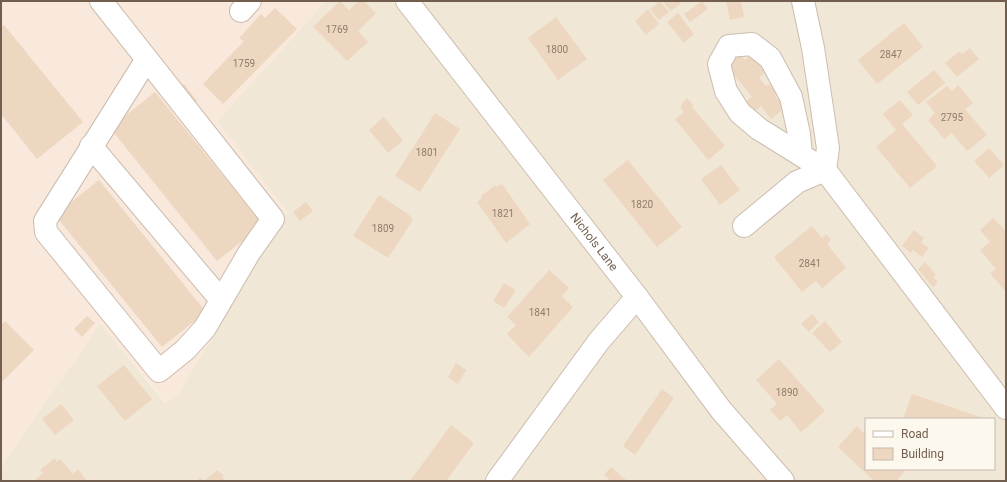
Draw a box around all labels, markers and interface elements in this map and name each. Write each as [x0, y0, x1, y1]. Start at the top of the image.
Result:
house number: 1769 [326, 24, 348, 35]
house number: 1800 [546, 44, 569, 55]
house number: 2847 [880, 49, 903, 60]
house number: 1759 [233, 58, 255, 69]
house number: 2795 [941, 112, 964, 123]
house number: 1801 [416, 147, 438, 158]
house number: 1820 [631, 199, 654, 210]
house number: 1821 [492, 208, 514, 219]
street label: Nichols Lane [567, 210, 621, 274]
house number: 1809 [372, 223, 394, 234]
house number: 2841 [799, 258, 821, 269]
house number: 1841 [529, 307, 551, 318]
house number: 1890 [776, 387, 799, 398]
legend [865, 418, 995, 470]
text: Road [901, 427, 929, 441]
text: Building [901, 447, 944, 461]

